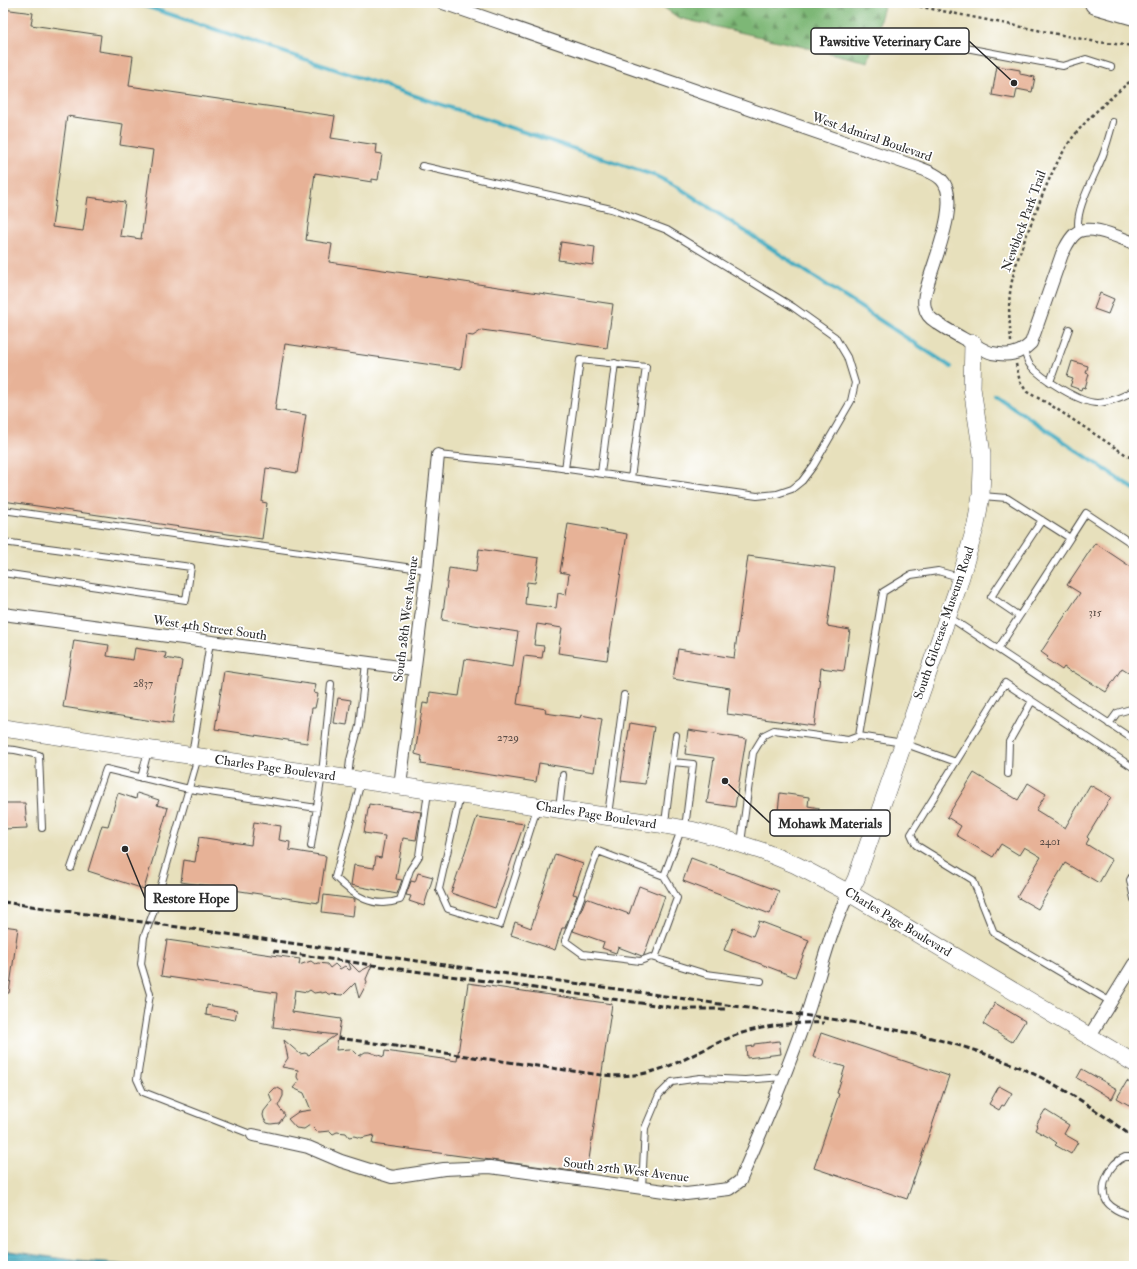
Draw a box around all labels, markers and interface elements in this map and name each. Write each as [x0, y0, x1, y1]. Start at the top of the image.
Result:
callout: Pawsitive Veterinary Care [811, 28, 969, 54]
text: Pawsitive Veterinary Care [819, 33, 961, 51]
street label: West Admiral Boulevard [809, 109, 935, 165]
street label: Newblock Park Trail [998, 168, 1050, 274]
street label: South Gilcrease Museum Road [910, 544, 978, 702]
street label: South 28th West Avenue [390, 554, 422, 683]
house number: 315 [1089, 606, 1102, 619]
street label: West 4th Street South [151, 612, 268, 644]
house number: 2837 [133, 677, 153, 690]
house number: 2729 [497, 731, 519, 744]
street label: Charles Page Boulevard [214, 752, 337, 784]
street label: Charles Page Boulevard [535, 798, 658, 833]
callout: Mohawk Materials [770, 810, 890, 836]
text: Mohawk Materials [777, 815, 882, 832]
house number: 2401 [1039, 835, 1061, 848]
street label: Charles Page Boulevard [842, 884, 955, 961]
callout: Restore Hope [145, 885, 237, 911]
text: Restore Hope [153, 890, 230, 908]
street label: South 25th West Avenue [562, 1154, 690, 1186]

